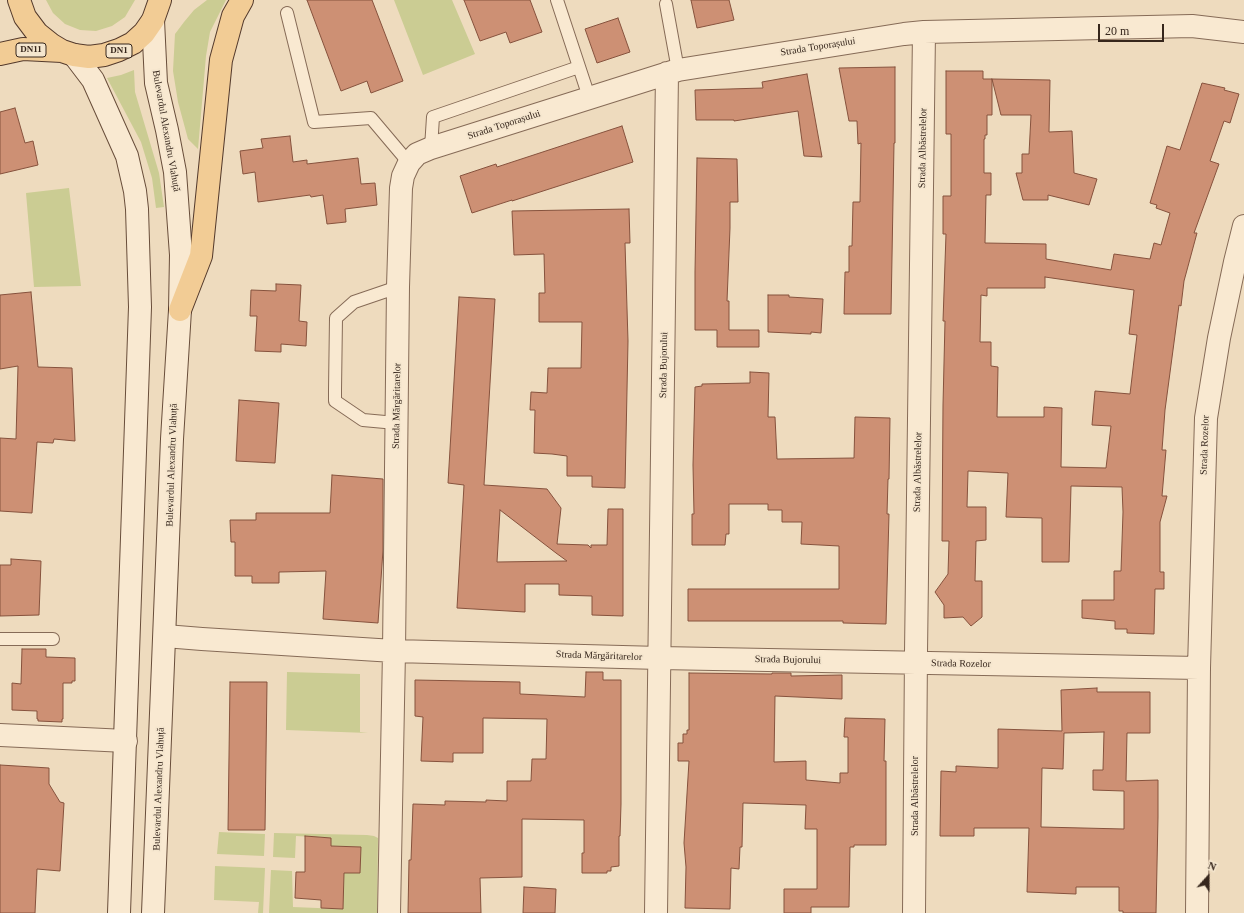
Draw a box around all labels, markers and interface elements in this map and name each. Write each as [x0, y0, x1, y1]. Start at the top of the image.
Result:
scale bar [1100, 16, 1166, 42]
text: 20 m [1105, 24, 1129, 38]
street label: Strada Toporașului [780, 35, 856, 59]
road number: DN11 [16, 43, 46, 57]
road number: DN1 [106, 44, 132, 58]
street label: Bulevardul Alexandru Vlahuță [149, 69, 183, 193]
street label: Strada Toporașului [466, 108, 542, 142]
street label: Strada Albăstrelelor [916, 108, 930, 188]
street label: Strada Bujorului [657, 332, 671, 398]
street label: Strada Mărgăritarelor [390, 363, 404, 449]
street label: Bulevardul Alexandru Vlahuță [164, 403, 180, 527]
street label: Strada Rozelor [1198, 415, 1212, 475]
street label: Strada Albăstrelelor [911, 432, 925, 512]
street label: Strada Mărgăritarelor [556, 649, 642, 663]
street label: Strada Bujorului [755, 653, 821, 667]
street label: Strada Rozelor [931, 657, 991, 671]
street label: Bulevardul Alexandru Vlahuță [151, 727, 167, 851]
street label: Strada Albăstrelelor [909, 756, 921, 836]
north arrow [1188, 857, 1228, 897]
text: N [1206, 859, 1218, 873]

